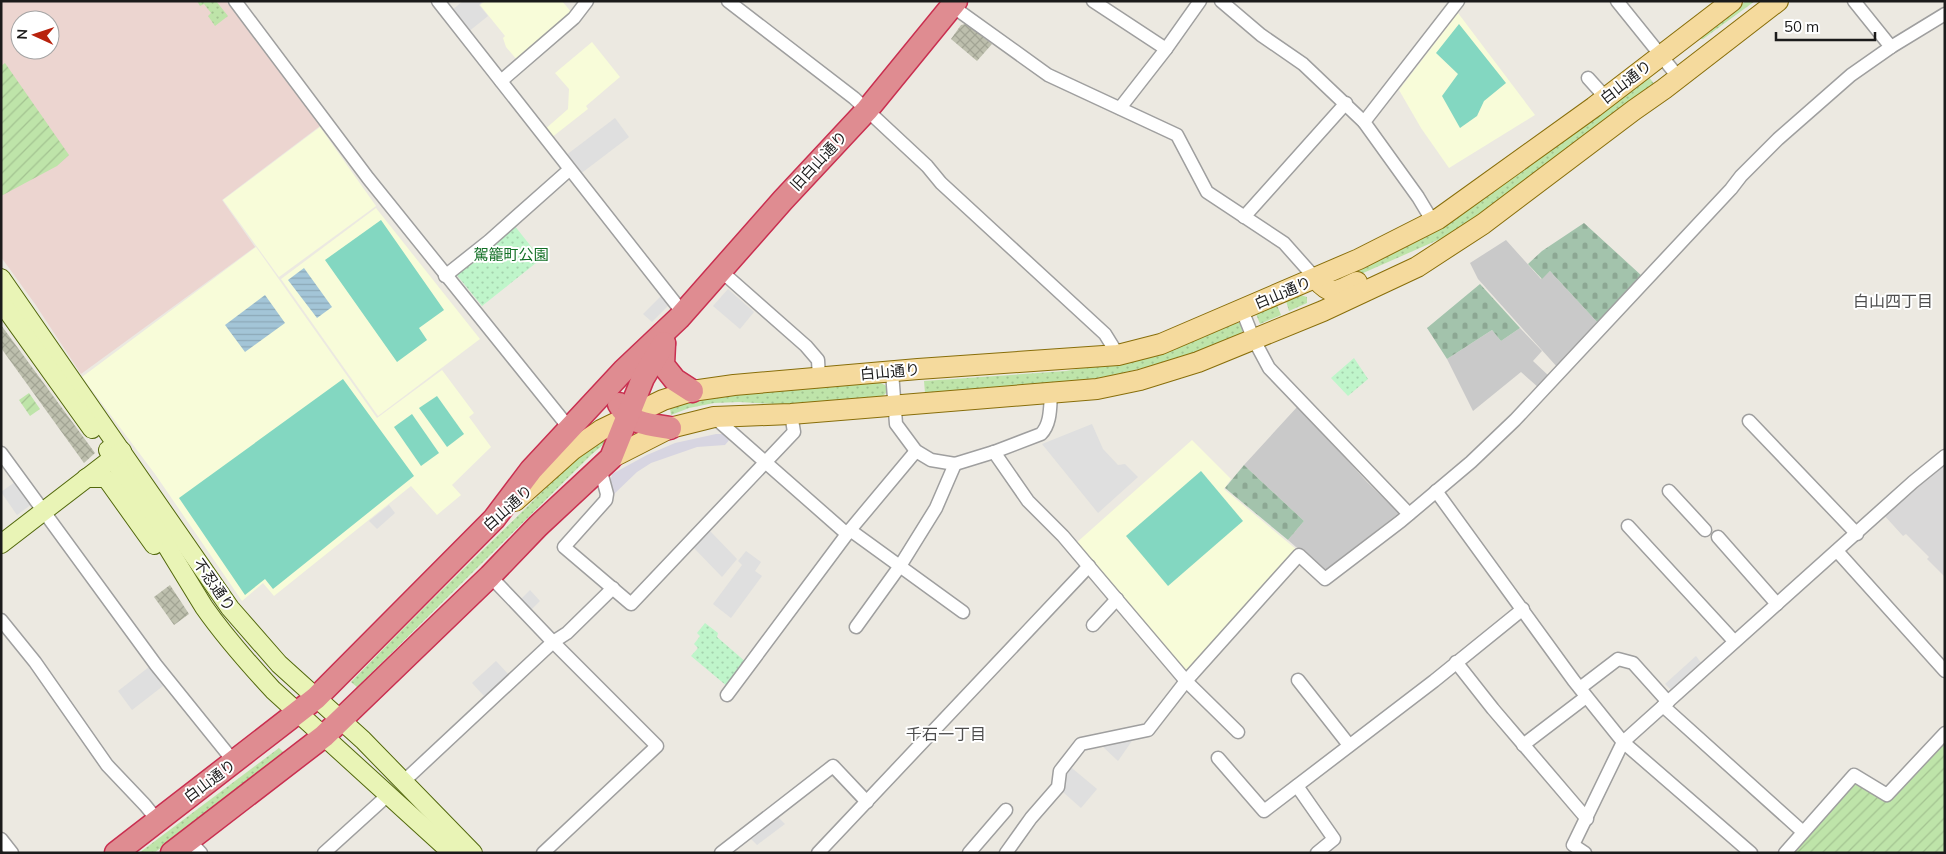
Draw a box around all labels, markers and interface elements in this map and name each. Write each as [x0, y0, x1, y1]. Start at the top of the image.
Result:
north arrow [10, 10, 60, 60]
scale bar [1776, 10, 1875, 42]
text: 50 m [1784, 17, 1819, 36]
text: N [13, 29, 31, 40]
street label: 白山通り [1596, 56, 1655, 108]
street label: 旧白山通り [786, 127, 851, 195]
park label: 駕籠町公園 [473, 245, 549, 264]
street label: 白山通り [1251, 272, 1314, 313]
district label: 白山四丁目 [1853, 291, 1933, 311]
street label: 白山通り [859, 359, 921, 384]
street label: 白山通り [479, 480, 536, 535]
street label: 不忍通り [189, 555, 239, 615]
district label: 千石一丁目 [906, 724, 986, 744]
street label: 白山通り [180, 755, 239, 806]

